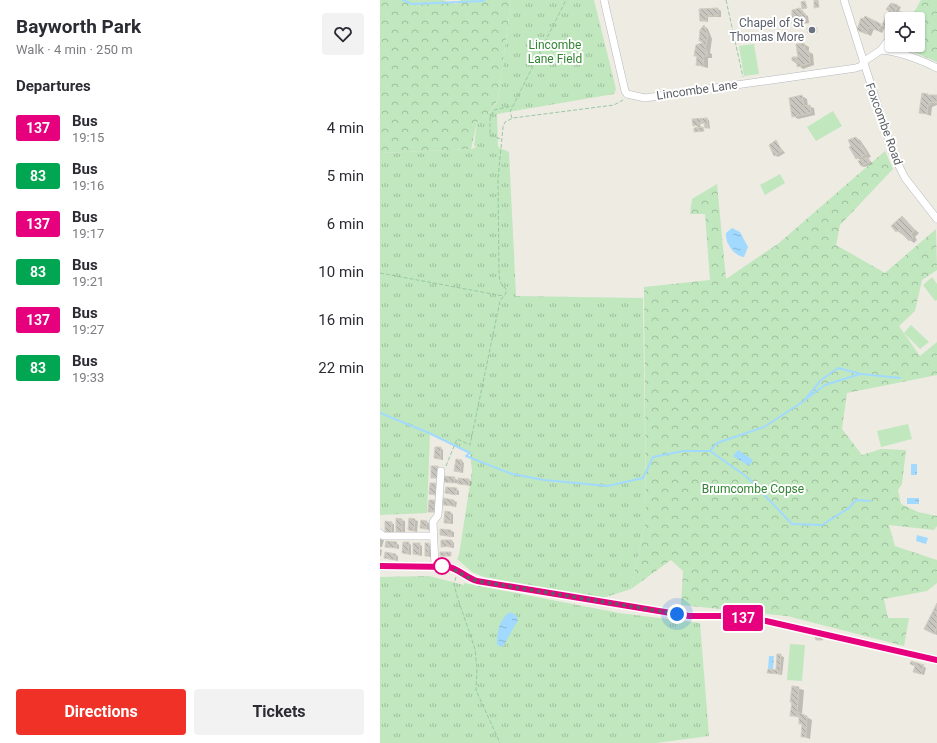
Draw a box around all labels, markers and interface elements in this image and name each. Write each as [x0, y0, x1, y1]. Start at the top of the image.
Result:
map controls [885, 12, 925, 52]
button: locate [885, 12, 925, 52]
button: heart [322, 13, 364, 55]
text: Bayworth Park [16, 15, 141, 38]
place label: Chapel of St Thomas More [730, 16, 804, 44]
marker: Chapel of St Thomas More [807, 25, 817, 35]
park label: Lincombe Lane Field [528, 38, 582, 66]
text: Walk · 4 min · 250 m [16, 42, 133, 57]
text: Departures [16, 77, 91, 95]
street label: Lincombe Lane [656, 77, 738, 103]
street label: Foxcombe Road [863, 81, 905, 167]
text: Bus [72, 112, 98, 130]
text: 4 min [327, 119, 364, 137]
text: 137 [26, 120, 50, 136]
text: 19:15 [72, 130, 104, 145]
text: Bus [72, 160, 98, 178]
text: 5 min [327, 167, 364, 185]
text: 83 [30, 168, 46, 184]
text: 19:16 [72, 178, 104, 193]
text: Bus [72, 208, 98, 226]
text: 6 min [327, 215, 364, 233]
text: 137 [26, 216, 50, 232]
text: 19:17 [72, 226, 104, 241]
text: Bus [72, 256, 98, 274]
text: 10 min [318, 263, 364, 281]
text: 83 [30, 264, 46, 280]
text: 19:21 [72, 274, 104, 289]
text: Bus [72, 304, 98, 322]
text: 16 min [318, 311, 364, 329]
text: 137 [26, 312, 50, 328]
text: 19:27 [72, 322, 104, 337]
text: Bus [72, 352, 98, 370]
text: 22 min [318, 359, 364, 377]
text: 83 [30, 360, 46, 376]
text: 19:33 [72, 370, 104, 385]
park label: Brumcombe Copse [702, 482, 804, 496]
unlabelled marker [433, 557, 451, 575]
your location [667, 604, 687, 624]
line badge: 137 [720, 605, 766, 631]
text: 137 [731, 610, 755, 626]
button: Directions [16, 689, 186, 735]
button: Tickets [194, 689, 364, 735]

